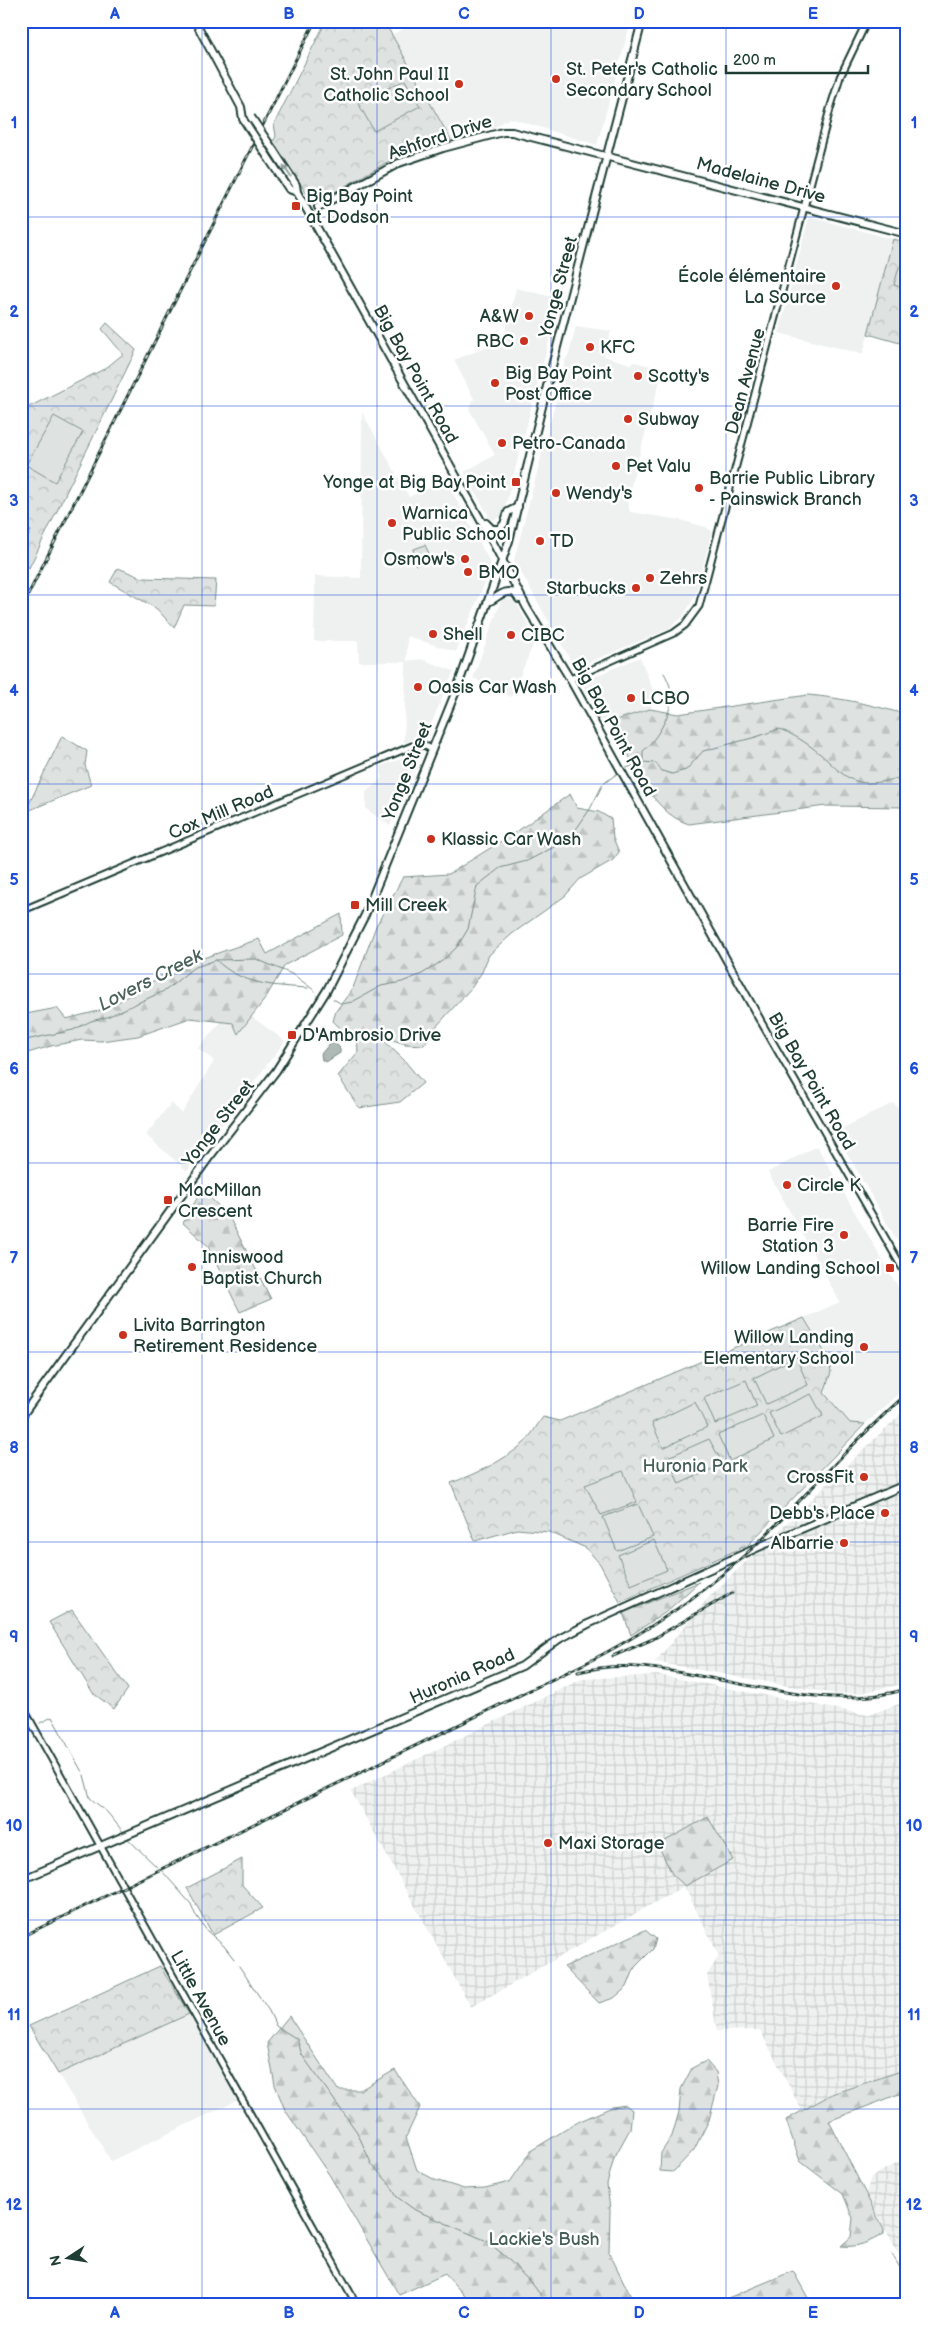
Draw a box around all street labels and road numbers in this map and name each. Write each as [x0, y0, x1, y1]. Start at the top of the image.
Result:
street label: Ashford Drive [386, 111, 495, 164]
street label: Madelaine Drive [694, 153, 828, 208]
street label: Yonge Street [535, 234, 582, 341]
street label: Big Bay Point Road [369, 301, 462, 447]
street label: Dean Avenue [721, 325, 770, 437]
street label: Big Bay Point Road [567, 654, 660, 800]
street label: Yonge Street [378, 718, 437, 824]
street label: Cox Mill Road [166, 781, 277, 844]
street label: Big Bay Point Road [764, 1009, 859, 1154]
street label: Yonge Street [177, 1075, 259, 1172]
street label: Huronia Road [407, 1644, 518, 1709]
street label: Little Avenue [166, 1947, 235, 2050]

